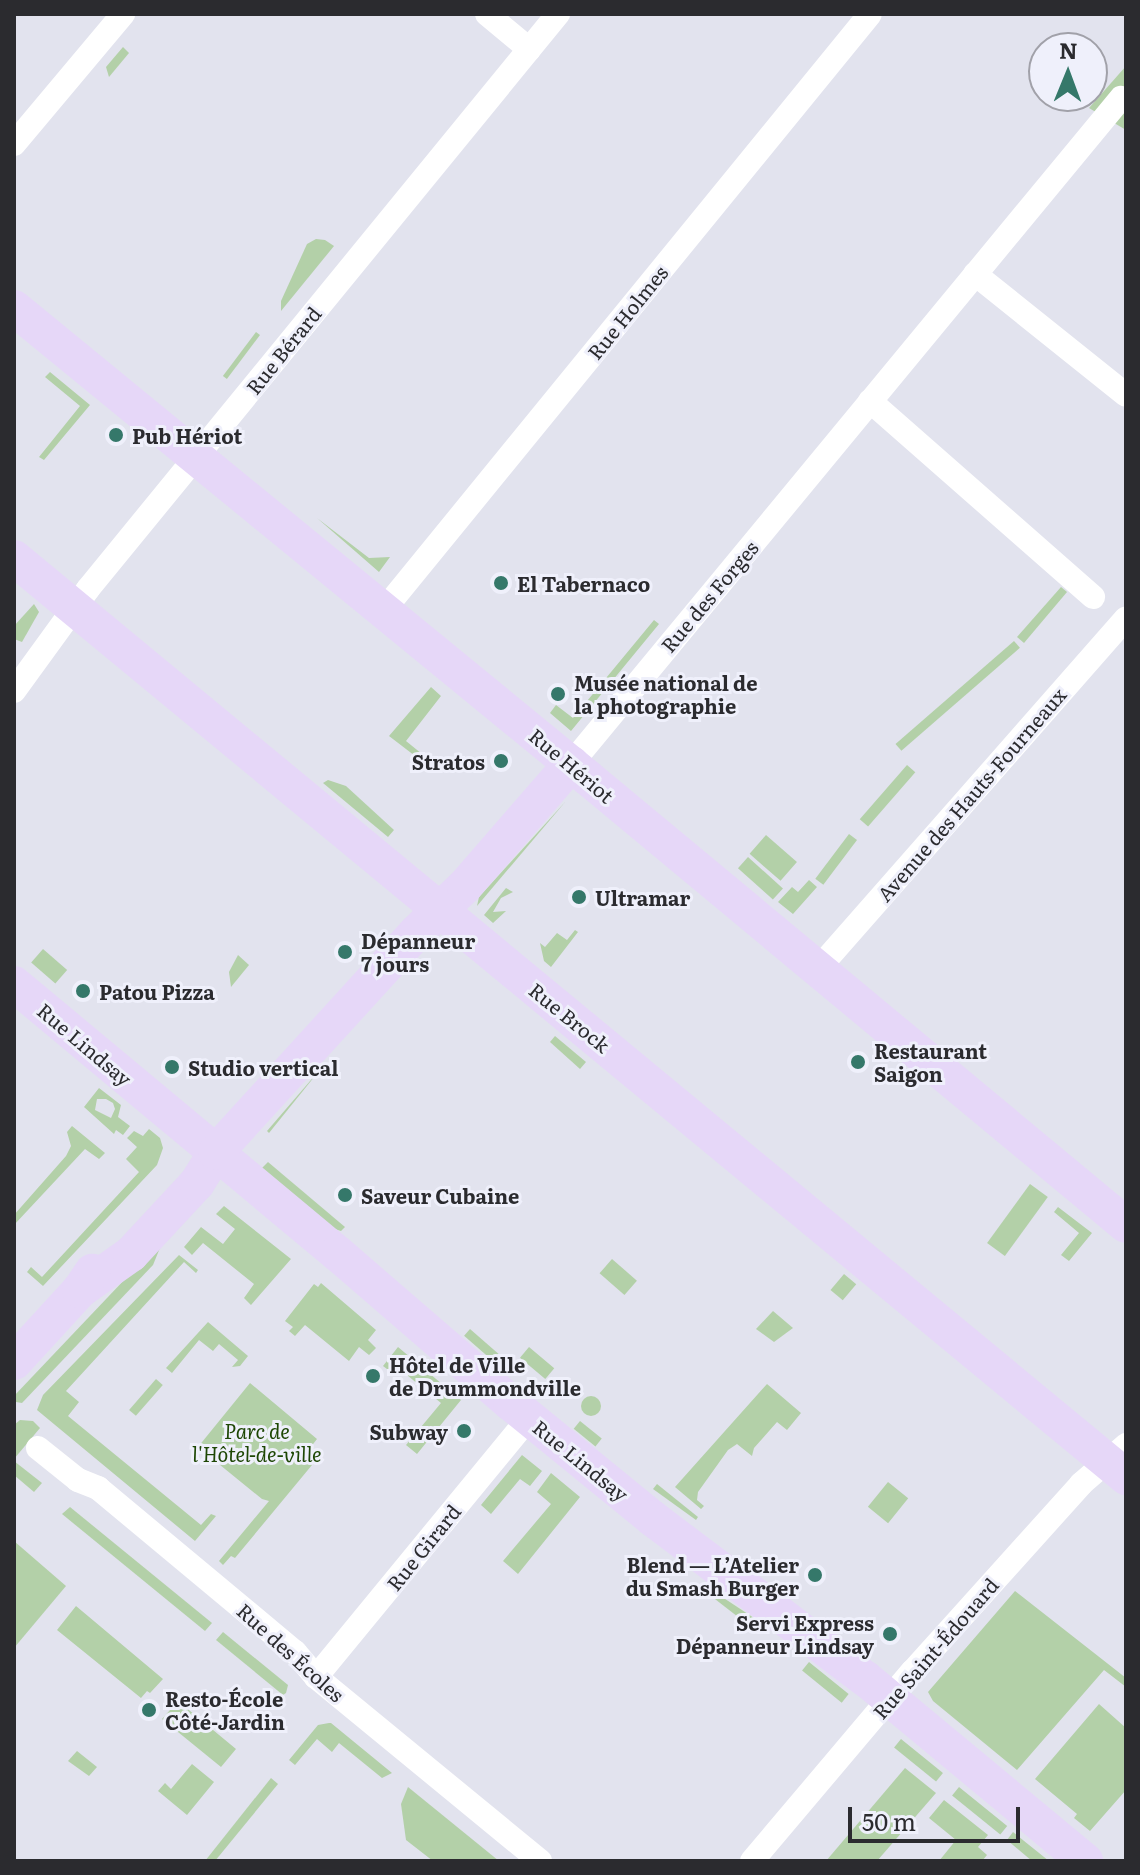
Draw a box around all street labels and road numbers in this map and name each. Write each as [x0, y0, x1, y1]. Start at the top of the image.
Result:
street label: Rue Holmes [582, 260, 672, 364]
street label: Rue Bérard [240, 301, 326, 399]
street label: Rue des Forges [655, 535, 763, 657]
street label: Avenue des Hauts-Fourneaux [872, 682, 1070, 906]
street label: Rue Hériot [525, 723, 619, 807]
street label: Rue Brock [525, 977, 615, 1057]
street label: Rue Lindsay [33, 998, 137, 1090]
street label: Rue Lindsay [529, 1414, 633, 1506]
street label: Rue Girard [381, 1499, 465, 1595]
street label: Rue Saint-Édouard [867, 1573, 1003, 1723]
street label: Rue des Écoles [233, 1598, 349, 1706]

